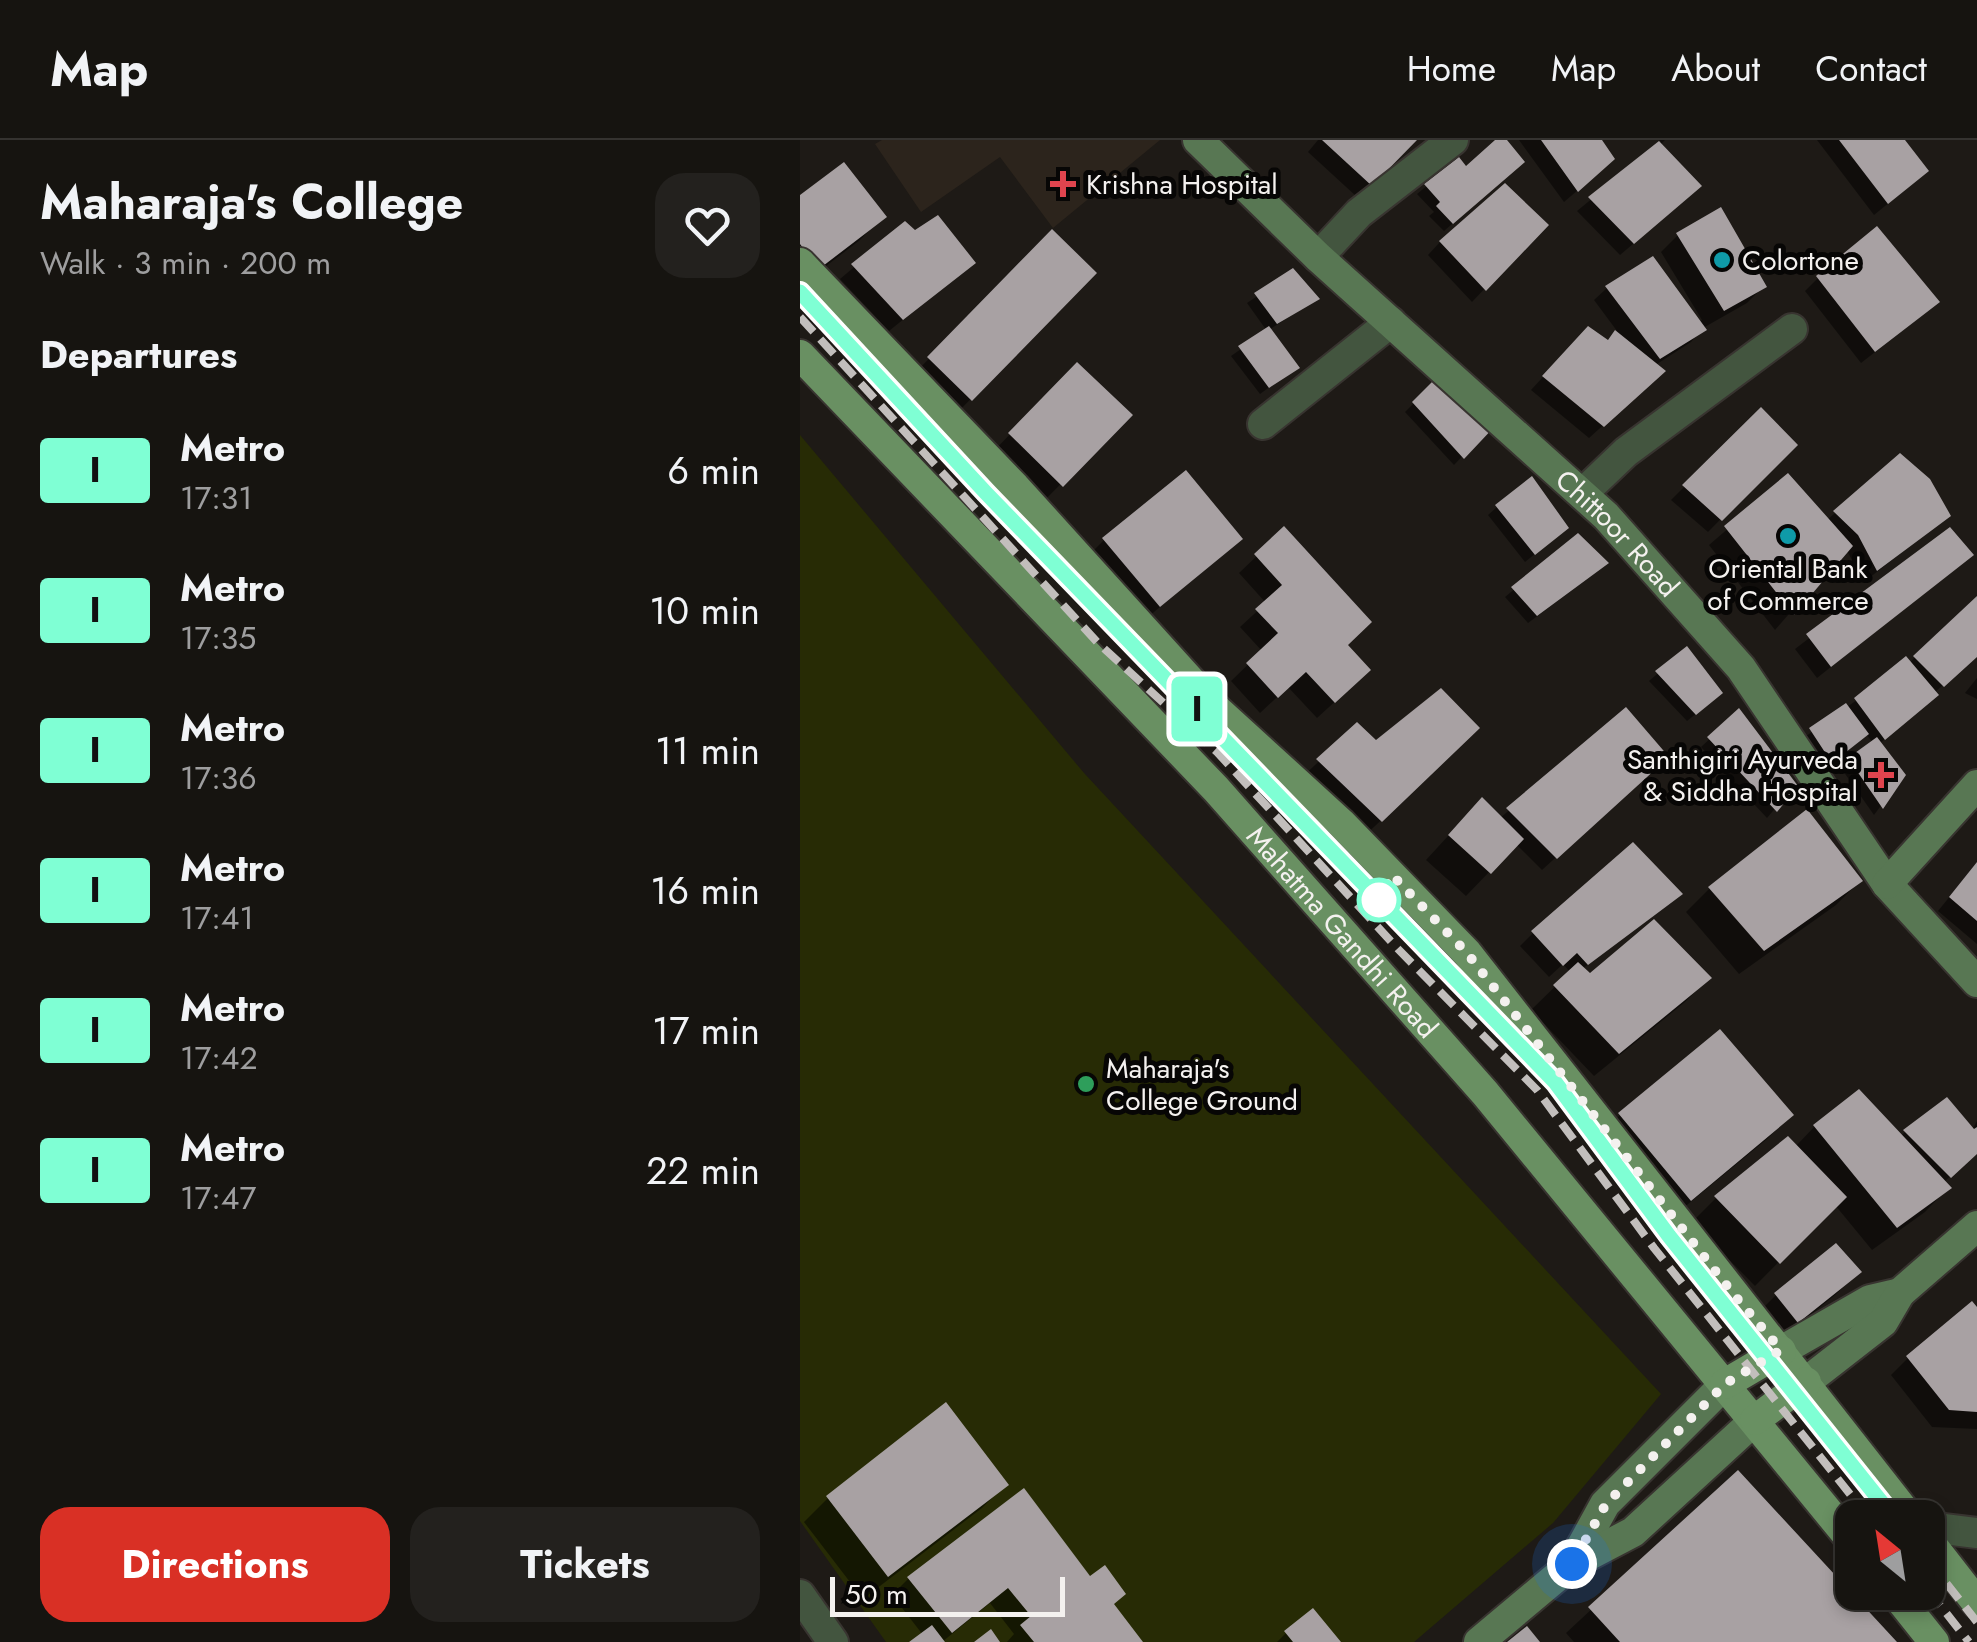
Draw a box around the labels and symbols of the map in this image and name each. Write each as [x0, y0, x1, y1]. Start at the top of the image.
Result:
place label: Krishna Hospital [1086, 164, 1278, 205]
marker: Krishna Hospital [1050, 171, 1076, 197]
place label: Colortone [1742, 240, 1859, 281]
marker: Colortone [1711, 249, 1733, 271]
street label: Chittoor Road [1546, 460, 1689, 606]
marker: Oriental Bank of Commerce [1777, 525, 1799, 547]
place label: Oriental Bank of Commerce [1707, 548, 1869, 621]
line badge: I [1164, 676, 1230, 742]
place label: Santhigiri Ayurveda & Siddha Hospital [1627, 739, 1858, 812]
marker: Santhigiri Ayurveda & Siddha Hospital [1868, 762, 1894, 788]
street label: Mahatma Gandhi Road [1237, 817, 1447, 1047]
unlabelled marker [1358, 879, 1400, 921]
place label: Maharaja's College Ground [1106, 1048, 1298, 1121]
marker: Maharaja's College Ground [1075, 1073, 1097, 1095]
north arrow [1835, 1500, 1945, 1610]
your location [1547, 1539, 1597, 1589]
scale bar [830, 1572, 1065, 1616]

